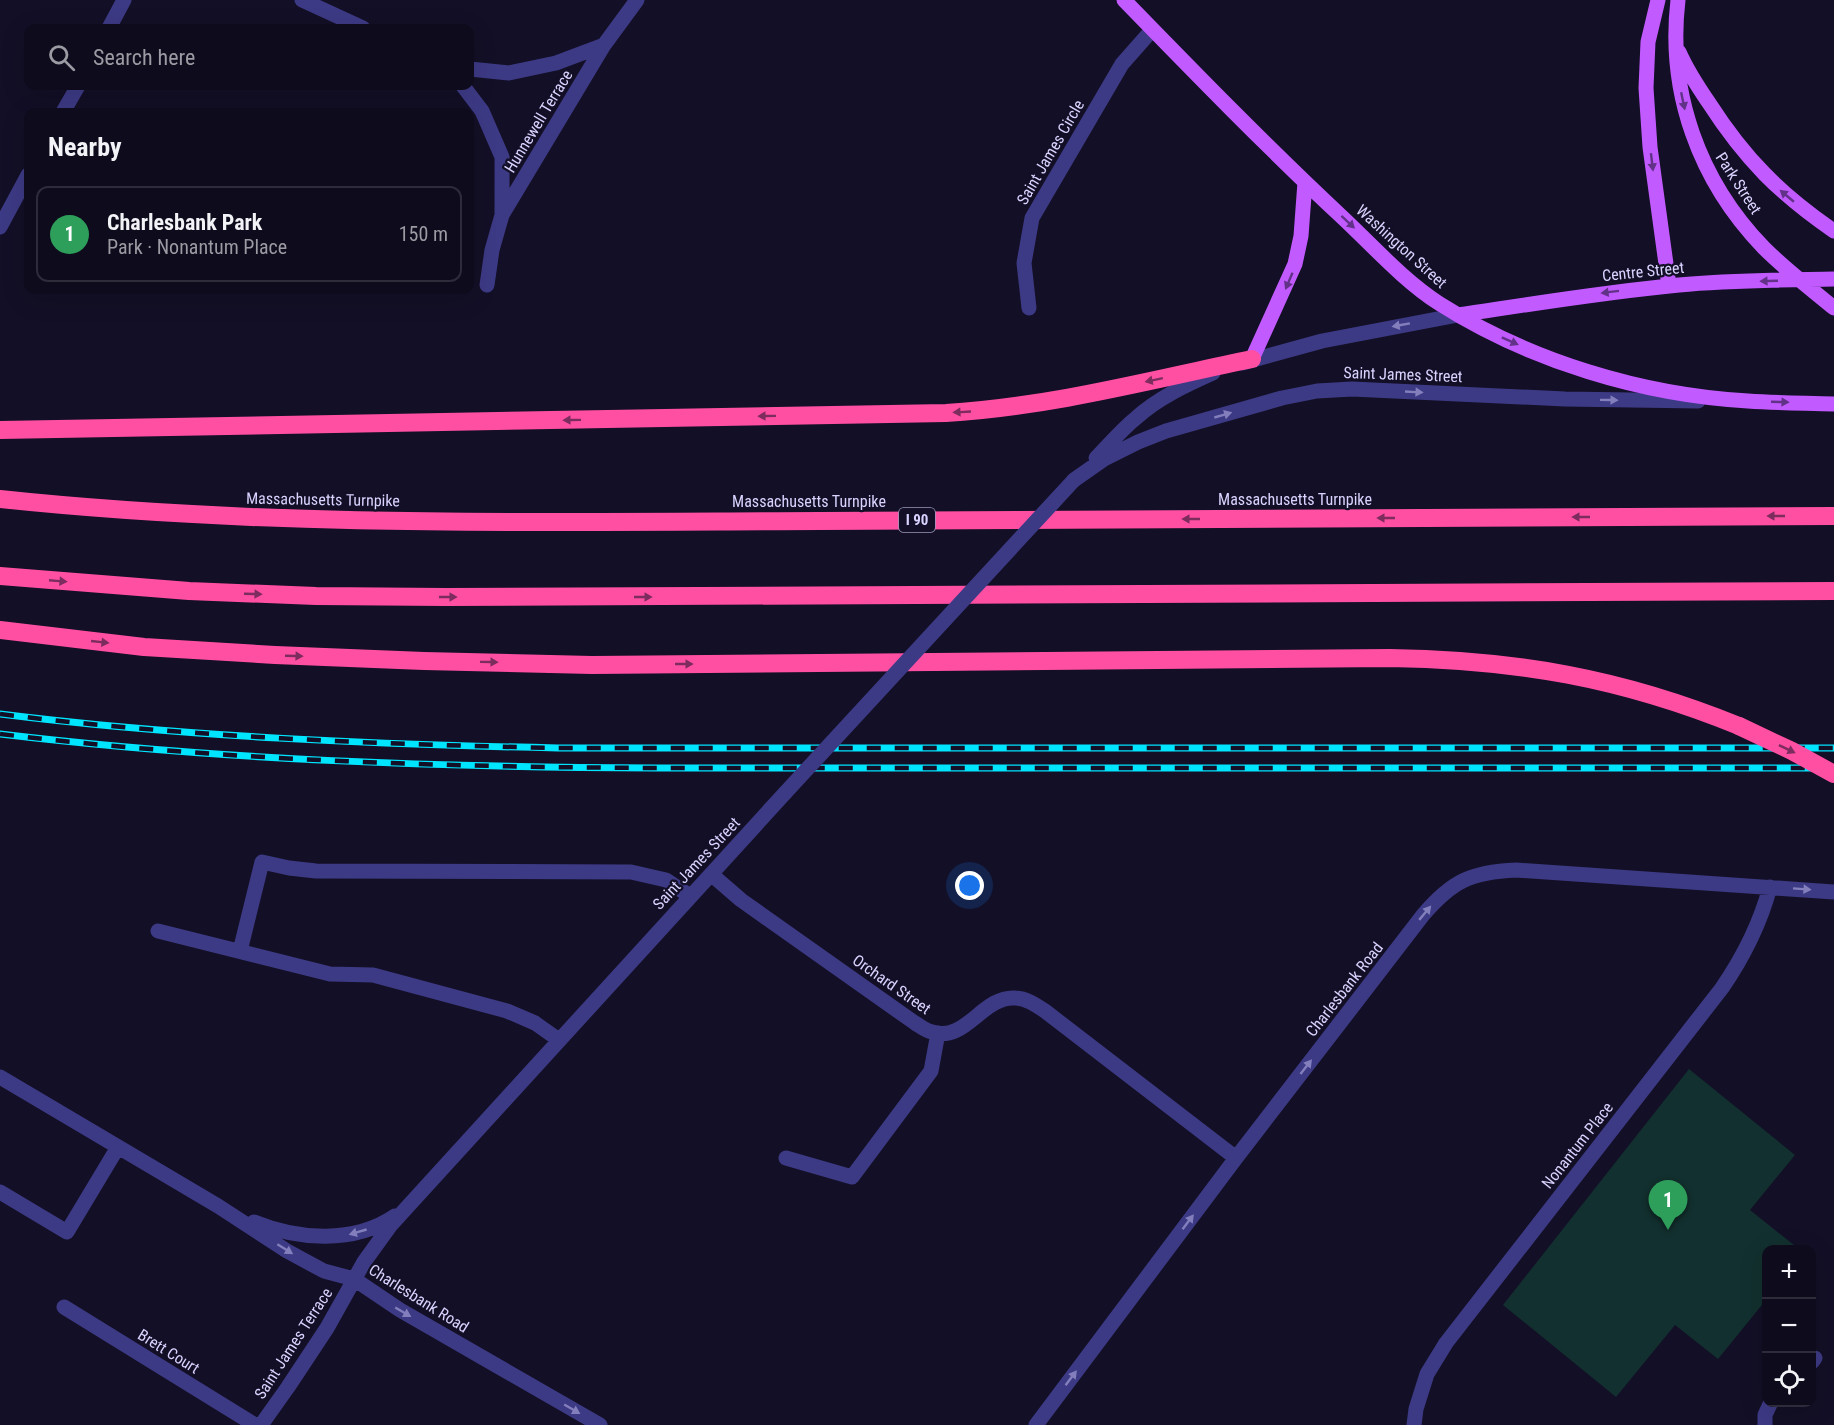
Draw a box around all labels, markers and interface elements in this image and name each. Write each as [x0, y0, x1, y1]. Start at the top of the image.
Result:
search box [24, 24, 474, 90]
icon: search [45, 41, 78, 74]
text: Search here [93, 45, 195, 70]
street label: Hunnewell Terrace [500, 67, 577, 176]
one-way arrow [1679, 92, 1688, 111]
street label: Saint James Circle [1013, 97, 1088, 208]
text: Nearby [48, 132, 122, 162]
street label: Park Street [1712, 149, 1766, 218]
one-way arrow [1647, 153, 1656, 172]
one-way arrow [1780, 190, 1795, 203]
street label: Washington Street [1352, 201, 1451, 292]
text: Charlesbank Park [107, 210, 262, 235]
one-way arrow [1340, 215, 1355, 229]
text: 1 [64, 222, 75, 246]
text: 150 m [399, 222, 448, 246]
text: Park · Nonantum Place [107, 235, 287, 259]
street label: Centre Street [1601, 258, 1685, 285]
one-way arrow [1284, 272, 1294, 290]
one-way arrow [1760, 276, 1779, 285]
one-way arrow [1601, 288, 1620, 297]
one-way arrow [1391, 321, 1410, 330]
one-way arrow [1502, 336, 1520, 346]
street label: Saint James Street [1343, 363, 1463, 386]
one-way arrow [1145, 375, 1163, 385]
one-way arrow [1405, 387, 1424, 396]
one-way arrow [1600, 395, 1619, 405]
one-way arrow [1771, 398, 1790, 407]
one-way arrow [952, 408, 971, 417]
one-way arrow [1214, 410, 1232, 419]
one-way arrow [757, 411, 776, 421]
one-way arrow [562, 415, 581, 424]
street label: Massachusetts Turnpike [246, 489, 400, 510]
street label: Massachusetts Turnpike [1218, 490, 1372, 509]
street label: Massachusetts Turnpike [732, 492, 886, 511]
road number: I 90 [899, 508, 935, 532]
one-way arrow [1766, 511, 1785, 521]
one-way arrow [1571, 512, 1590, 522]
one-way arrow [1376, 513, 1395, 523]
one-way arrow [1181, 514, 1200, 524]
one-way arrow [49, 576, 68, 586]
one-way arrow [243, 589, 262, 598]
one-way arrow [438, 592, 457, 602]
one-way arrow [633, 592, 652, 602]
one-way arrow [90, 637, 109, 647]
one-way arrow [285, 651, 304, 661]
one-way arrow [480, 658, 499, 667]
one-way arrow [675, 659, 694, 669]
one-way arrow [1779, 744, 1796, 754]
street label: Saint James Street [649, 813, 744, 913]
your location [955, 871, 984, 900]
one-way arrow [1792, 885, 1811, 894]
one-way arrow [1418, 906, 1431, 921]
street label: Charlesbank Road [1302, 938, 1387, 1040]
street label: Orchard Street [849, 951, 935, 1018]
one-way arrow [1300, 1059, 1312, 1075]
street label: Nonantum Place [1538, 1098, 1617, 1192]
pin: 1 [1648, 1180, 1688, 1230]
one-way arrow [1182, 1215, 1194, 1231]
one-way arrow [349, 1227, 367, 1237]
one-way arrow [277, 1244, 293, 1255]
map controls [1762, 1245, 1816, 1407]
button: + [1762, 1245, 1816, 1299]
street label: Charlesbank Road [365, 1260, 472, 1337]
street label: Saint James Terrace [250, 1284, 336, 1402]
button: − [1762, 1299, 1816, 1353]
one-way arrow [395, 1306, 411, 1317]
street label: Brett Court [134, 1325, 203, 1378]
button: locate [1762, 1353, 1816, 1407]
one-way arrow [1065, 1371, 1077, 1387]
one-way arrow [563, 1404, 580, 1414]

